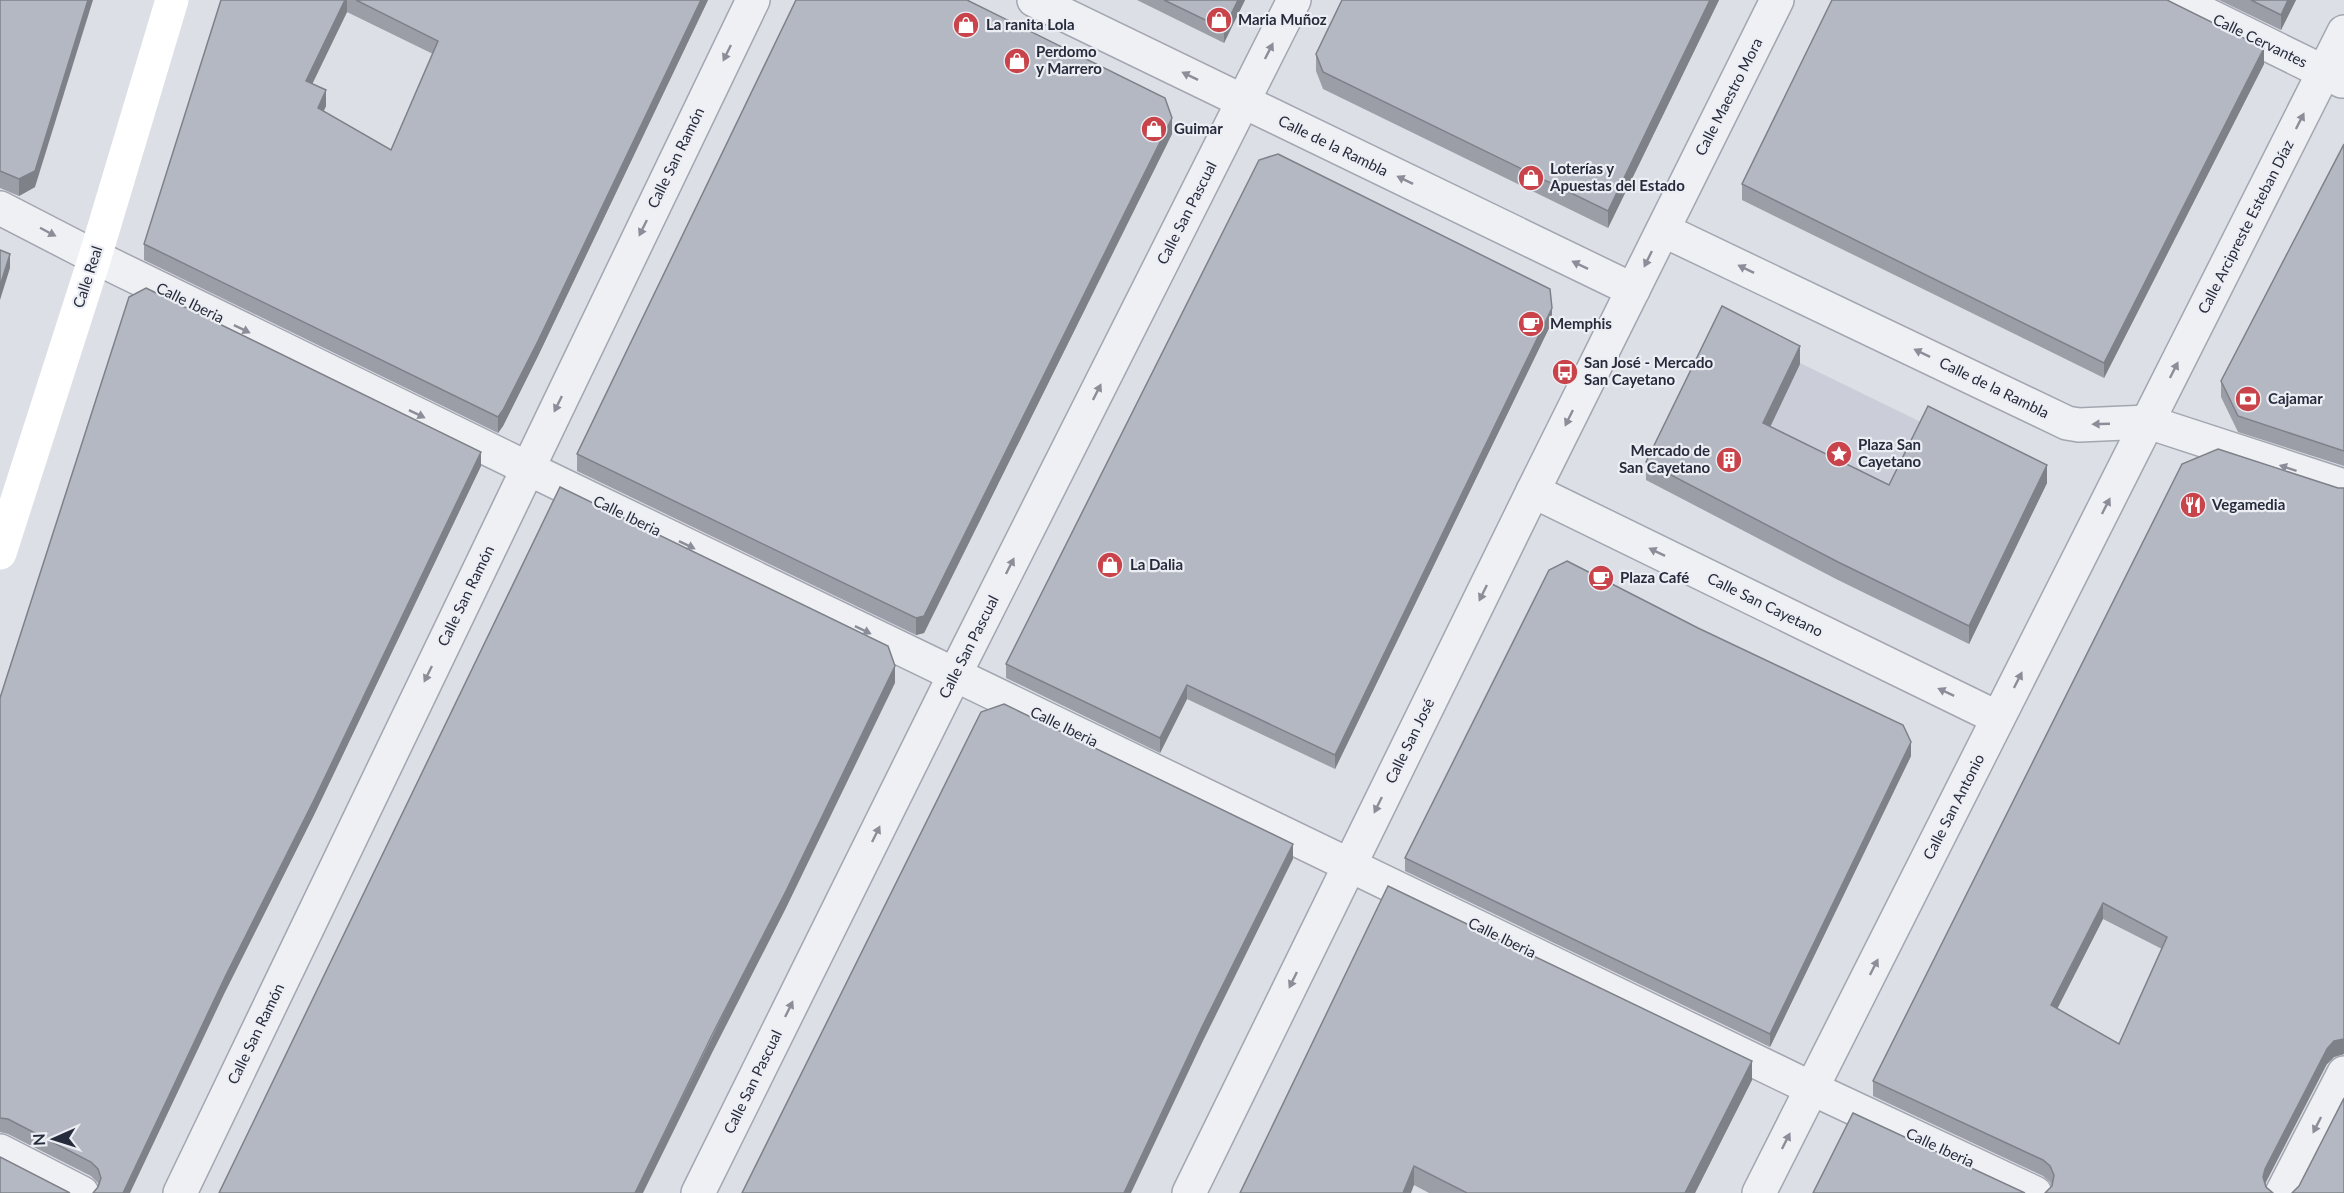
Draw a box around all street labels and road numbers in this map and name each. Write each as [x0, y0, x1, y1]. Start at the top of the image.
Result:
street label: Calle Cervantes [2210, 10, 2311, 71]
street label: Calle Maestro Mora [1691, 35, 1766, 158]
street label: Calle San Ramón [643, 104, 707, 211]
street label: Calle de la Rambla [1276, 111, 1391, 179]
street label: Calle Arcipreste Esteban Díaz [2193, 137, 2297, 316]
street label: Calle San Pascual [1152, 158, 1220, 267]
street label: Calle Real [69, 243, 106, 310]
street label: Calle Iberia [154, 278, 227, 326]
street label: Calle de la Rambla [1937, 353, 2052, 421]
street label: Calle Iberia [591, 491, 664, 539]
street label: Calle San Ramón [433, 542, 497, 649]
street label: Calle San Cayetano [1705, 568, 1826, 640]
street label: Calle San Pascual [934, 592, 1002, 701]
street label: Calle San José [1381, 695, 1438, 786]
street label: Calle Iberia [1028, 702, 1101, 750]
street label: Calle San Antonio [1919, 751, 1988, 862]
street label: Calle Iberia [1466, 913, 1539, 961]
street label: Calle San Ramón [223, 980, 287, 1087]
street label: Calle San Pascual [719, 1027, 785, 1136]
street label: Calle Iberia [1903, 1123, 1977, 1171]

